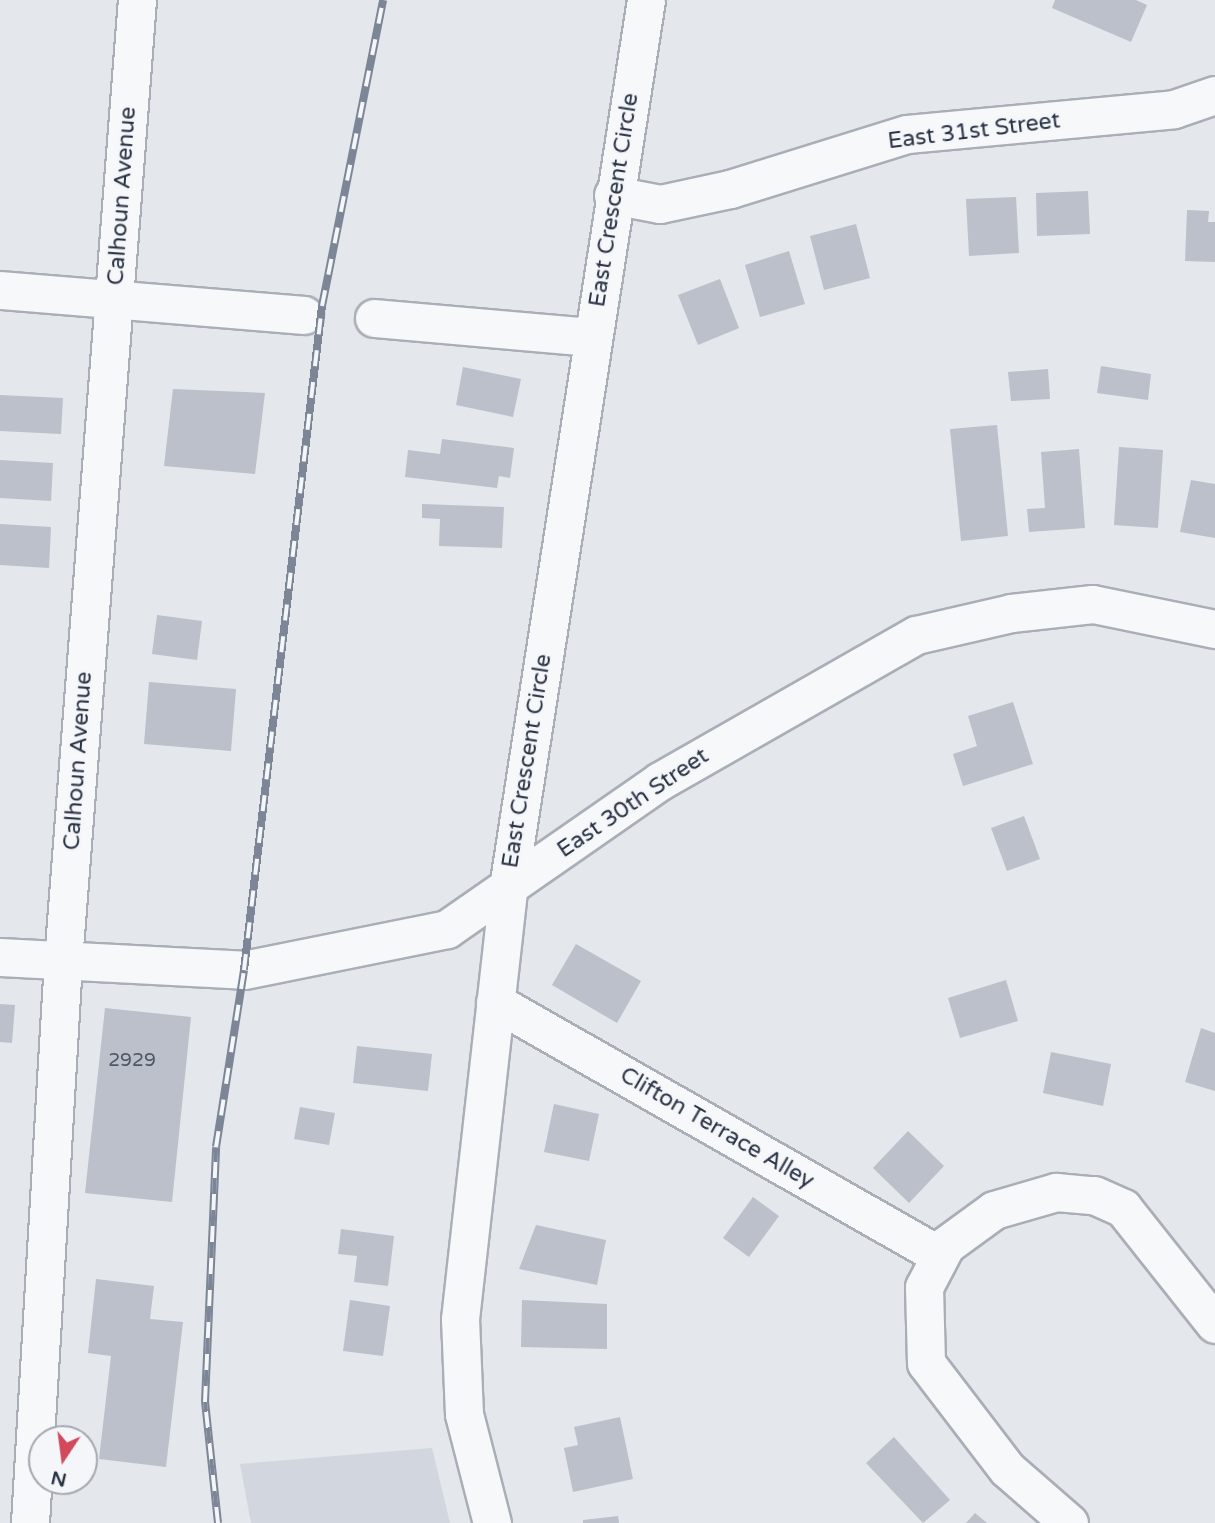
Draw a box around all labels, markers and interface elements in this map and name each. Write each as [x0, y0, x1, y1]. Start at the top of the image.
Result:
street label: East Crescent Circle [583, 91, 645, 309]
street label: Calhoun Avenue [102, 106, 142, 286]
street label: East 31st Street [886, 107, 1062, 155]
street label: East Crescent Circle [496, 652, 558, 870]
street label: Calhoun Avenue [58, 671, 98, 851]
street label: East 30th Street [552, 742, 714, 864]
house number: 2929 [108, 1050, 156, 1072]
street label: Clifton Terrace Alley [615, 1061, 819, 1195]
north arrow [28, 1425, 98, 1495]
text: N [49, 1466, 69, 1491]

